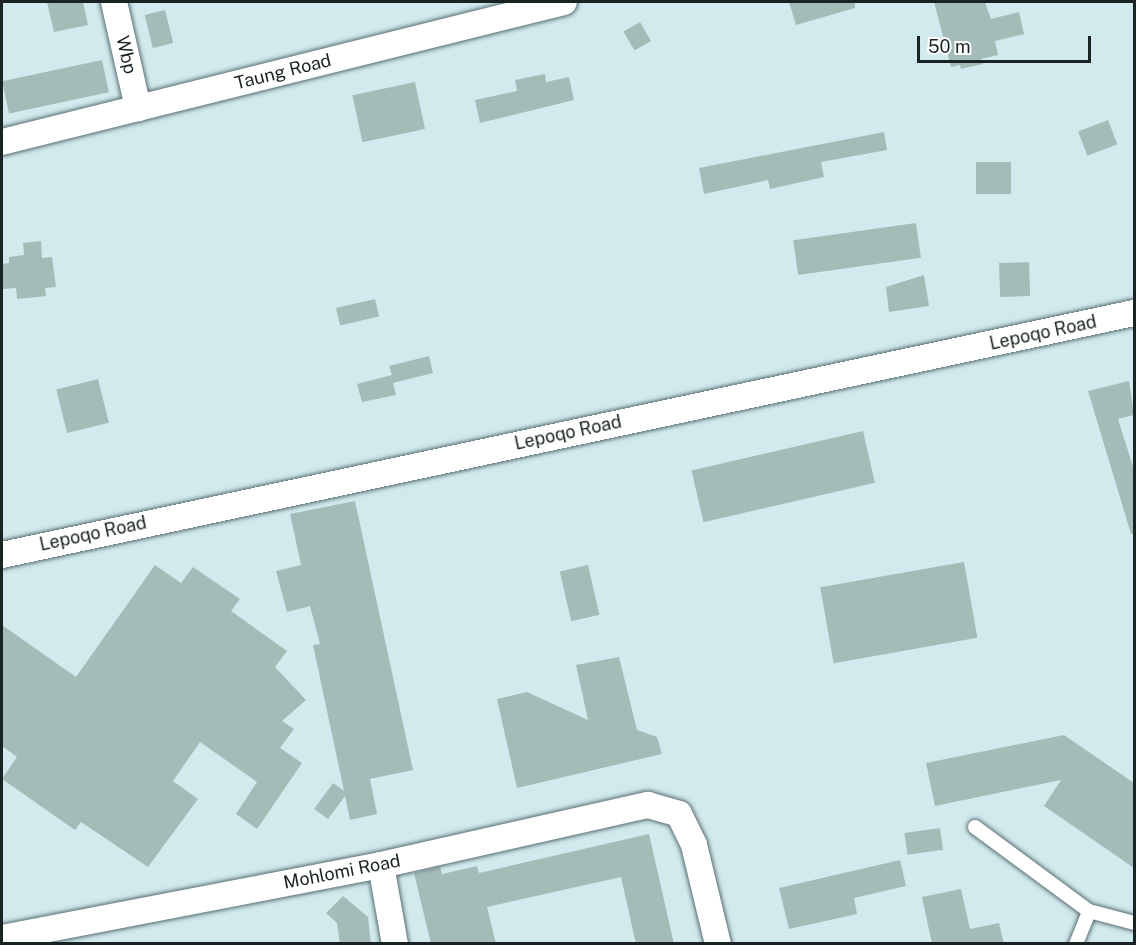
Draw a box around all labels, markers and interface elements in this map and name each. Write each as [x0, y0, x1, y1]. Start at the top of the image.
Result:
scale bar [920, 24, 1094, 62]
street label: Wbp [111, 34, 141, 76]
text: 50 m [928, 36, 971, 57]
street label: Taung Road [232, 50, 334, 94]
street label: Lepoqo Road [987, 311, 1099, 355]
street label: Lepoqo Road [512, 411, 624, 455]
street label: Lepoqo Road [37, 512, 149, 556]
street label: Mohlomi Road [282, 850, 402, 894]

